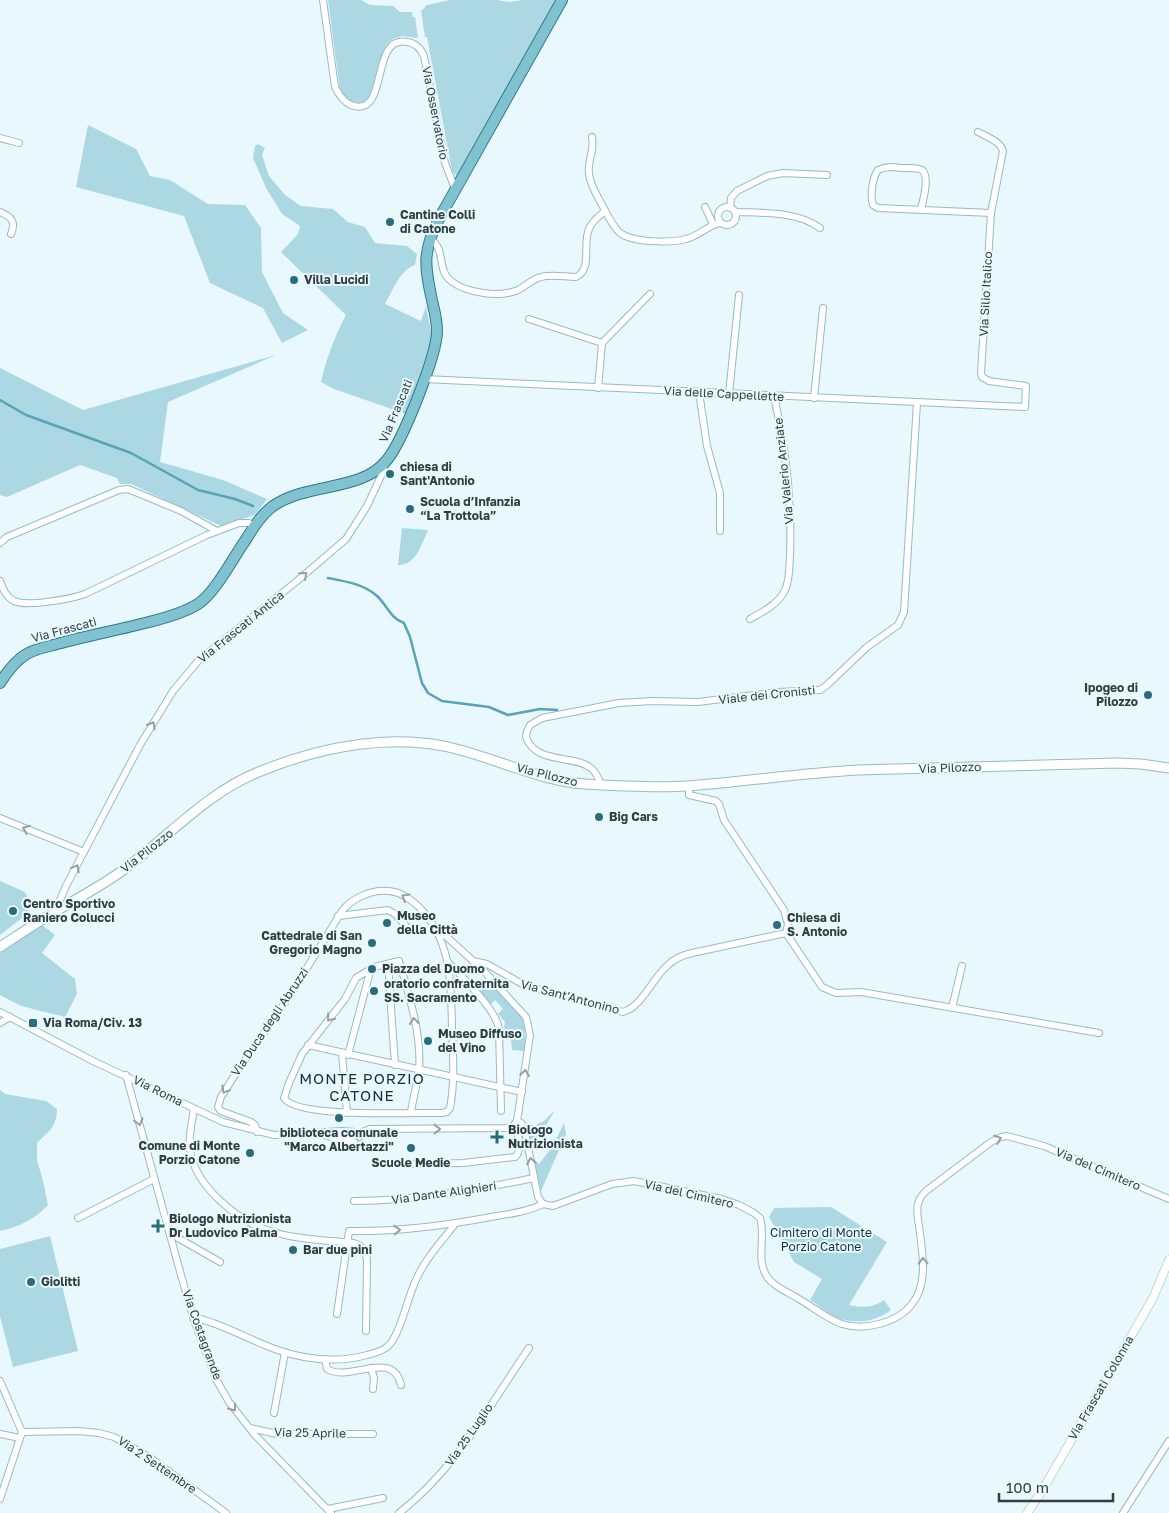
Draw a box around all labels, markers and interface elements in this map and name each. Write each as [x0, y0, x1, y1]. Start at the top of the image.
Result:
street label: Via Osservatorio [419, 65, 452, 161]
place label: Cantine Colli di Catone [400, 207, 475, 236]
marker: Cantine Colli di Catone [384, 216, 396, 228]
street label: Via Silio Italico [976, 251, 995, 337]
place label: Villa Lucidi [304, 272, 369, 287]
marker: Villa Lucidi [288, 274, 300, 286]
street label: Via Frascati [376, 377, 416, 445]
street label: Via delle Cappellette [663, 383, 785, 404]
street label: Via Valerio Anziate [770, 417, 797, 525]
place label: chiesa di Sant'Antonio [400, 459, 475, 488]
marker: chiesa di Sant'Antonio [384, 468, 396, 480]
place label: Scuola d’Infanzia “La Trottola” [420, 494, 520, 523]
marker: Scuola d’Infanzia “La Trottola” [404, 503, 416, 515]
one-way arrow [299, 572, 308, 581]
street label: Via Frascati Antica [194, 587, 287, 666]
street label: Via Frascati [30, 614, 98, 645]
place label: Ipogeo di Pilozzo [1084, 680, 1138, 709]
street label: Viale dei Cronisti [718, 682, 816, 707]
marker: Ipogeo di Pilozzo [1142, 689, 1154, 701]
one-way arrow [146, 721, 156, 730]
street label: Via Pilozzo [918, 759, 982, 776]
street label: Via Pilozzo [515, 760, 579, 789]
place label: Big Cars [609, 809, 658, 824]
marker: Big Cars [593, 811, 605, 823]
one-way arrow [22, 824, 31, 835]
street label: Via Pilozzo [117, 825, 176, 876]
one-way arrow [70, 864, 80, 873]
one-way arrow [402, 894, 411, 904]
place label: Centro Sportivo Raniero Colucci [23, 896, 115, 925]
marker: Centro Sportivo Raniero Colucci [7, 905, 19, 917]
place label: Museo della Città [397, 908, 458, 937]
place label: Chiesa di S. Antonio [787, 910, 847, 939]
marker: Museo della Città [381, 917, 393, 929]
marker: Chiesa di S. Antonio [771, 919, 783, 931]
place label: Cattedrale di San Gregorio Magno [261, 928, 362, 957]
marker: Cattedrale di San Gregorio Magno [366, 937, 378, 949]
place label: Piazza del Duomo [382, 961, 485, 976]
marker: Piazza del Duomo [366, 963, 378, 975]
street label: Via Duca degli Abruzzi [228, 965, 312, 1079]
place label: oratorio confraternita SS. Sacramento [384, 976, 509, 1005]
street label: Via Sant'Antonino [519, 976, 621, 1017]
marker: oratorio confraternita SS. Sacramento [368, 985, 380, 997]
one-way arrow [326, 1013, 335, 1022]
place label: Via Roma/Civ. 13 [43, 1015, 142, 1030]
marker: Via Roma/Civ. 13 [27, 1017, 39, 1029]
one-way arrow [410, 1017, 420, 1026]
place label: Museo Diffuso del Vino [438, 1026, 522, 1055]
marker: Museo Diffuso del Vino [422, 1035, 434, 1047]
one-way arrow [519, 1068, 529, 1077]
district label: MONTE PORZIO CATONE [299, 1069, 425, 1104]
street label: Via Roma [131, 1072, 186, 1109]
one-way arrow [222, 1084, 232, 1093]
marker: biblioteca comunale "Marco Albertazzi" [333, 1112, 345, 1124]
one-way arrow [133, 1118, 143, 1126]
place label: Biologo Nutrizionista [508, 1122, 583, 1151]
one-way arrow [433, 1124, 441, 1134]
place label: biblioteca comunale "Marco Albertazzi" [280, 1125, 398, 1154]
marker: Biologo Nutrizionista [490, 1130, 504, 1144]
one-way arrow [993, 1135, 1002, 1145]
place label: Comune di Monte Porzio Catone [139, 1138, 240, 1167]
marker: Scuole Medie [405, 1142, 417, 1154]
street label: Via del Cimitero [1053, 1144, 1143, 1193]
marker: Comune di Monte Porzio Catone [244, 1147, 256, 1159]
place label: Scuole Medie [372, 1155, 450, 1170]
one-way arrow [526, 1157, 537, 1166]
street label: Via del Cimitero [643, 1176, 735, 1211]
street label: Via Dante Alighieri [390, 1178, 497, 1207]
place label: Biologo Nutrizionista Dr Ludovico Palma [169, 1211, 291, 1240]
marker: Biologo Nutrizionista Dr Ludovico Palma [151, 1219, 165, 1233]
one-way arrow [394, 1225, 402, 1236]
park label: Cimitero di Monte Porzio Catone [770, 1225, 872, 1254]
place label: Bar due pini [303, 1242, 372, 1257]
marker: Bar due pini [287, 1244, 299, 1256]
one-way arrow [917, 1257, 928, 1265]
place label: Giolitti [41, 1274, 80, 1289]
marker: Giolitti [25, 1276, 37, 1288]
street label: Via Costagrande [179, 1288, 226, 1382]
street label: Via Frascati Colonna [1065, 1333, 1137, 1443]
street label: Via 25 Luglio [441, 1400, 496, 1469]
one-way arrow [227, 1402, 236, 1412]
street label: Via 25 Aprile [274, 1424, 346, 1441]
street label: Via 2 Settembre [115, 1433, 199, 1496]
scale bar [999, 1470, 1113, 1502]
text: 100 m [1006, 1478, 1049, 1496]

